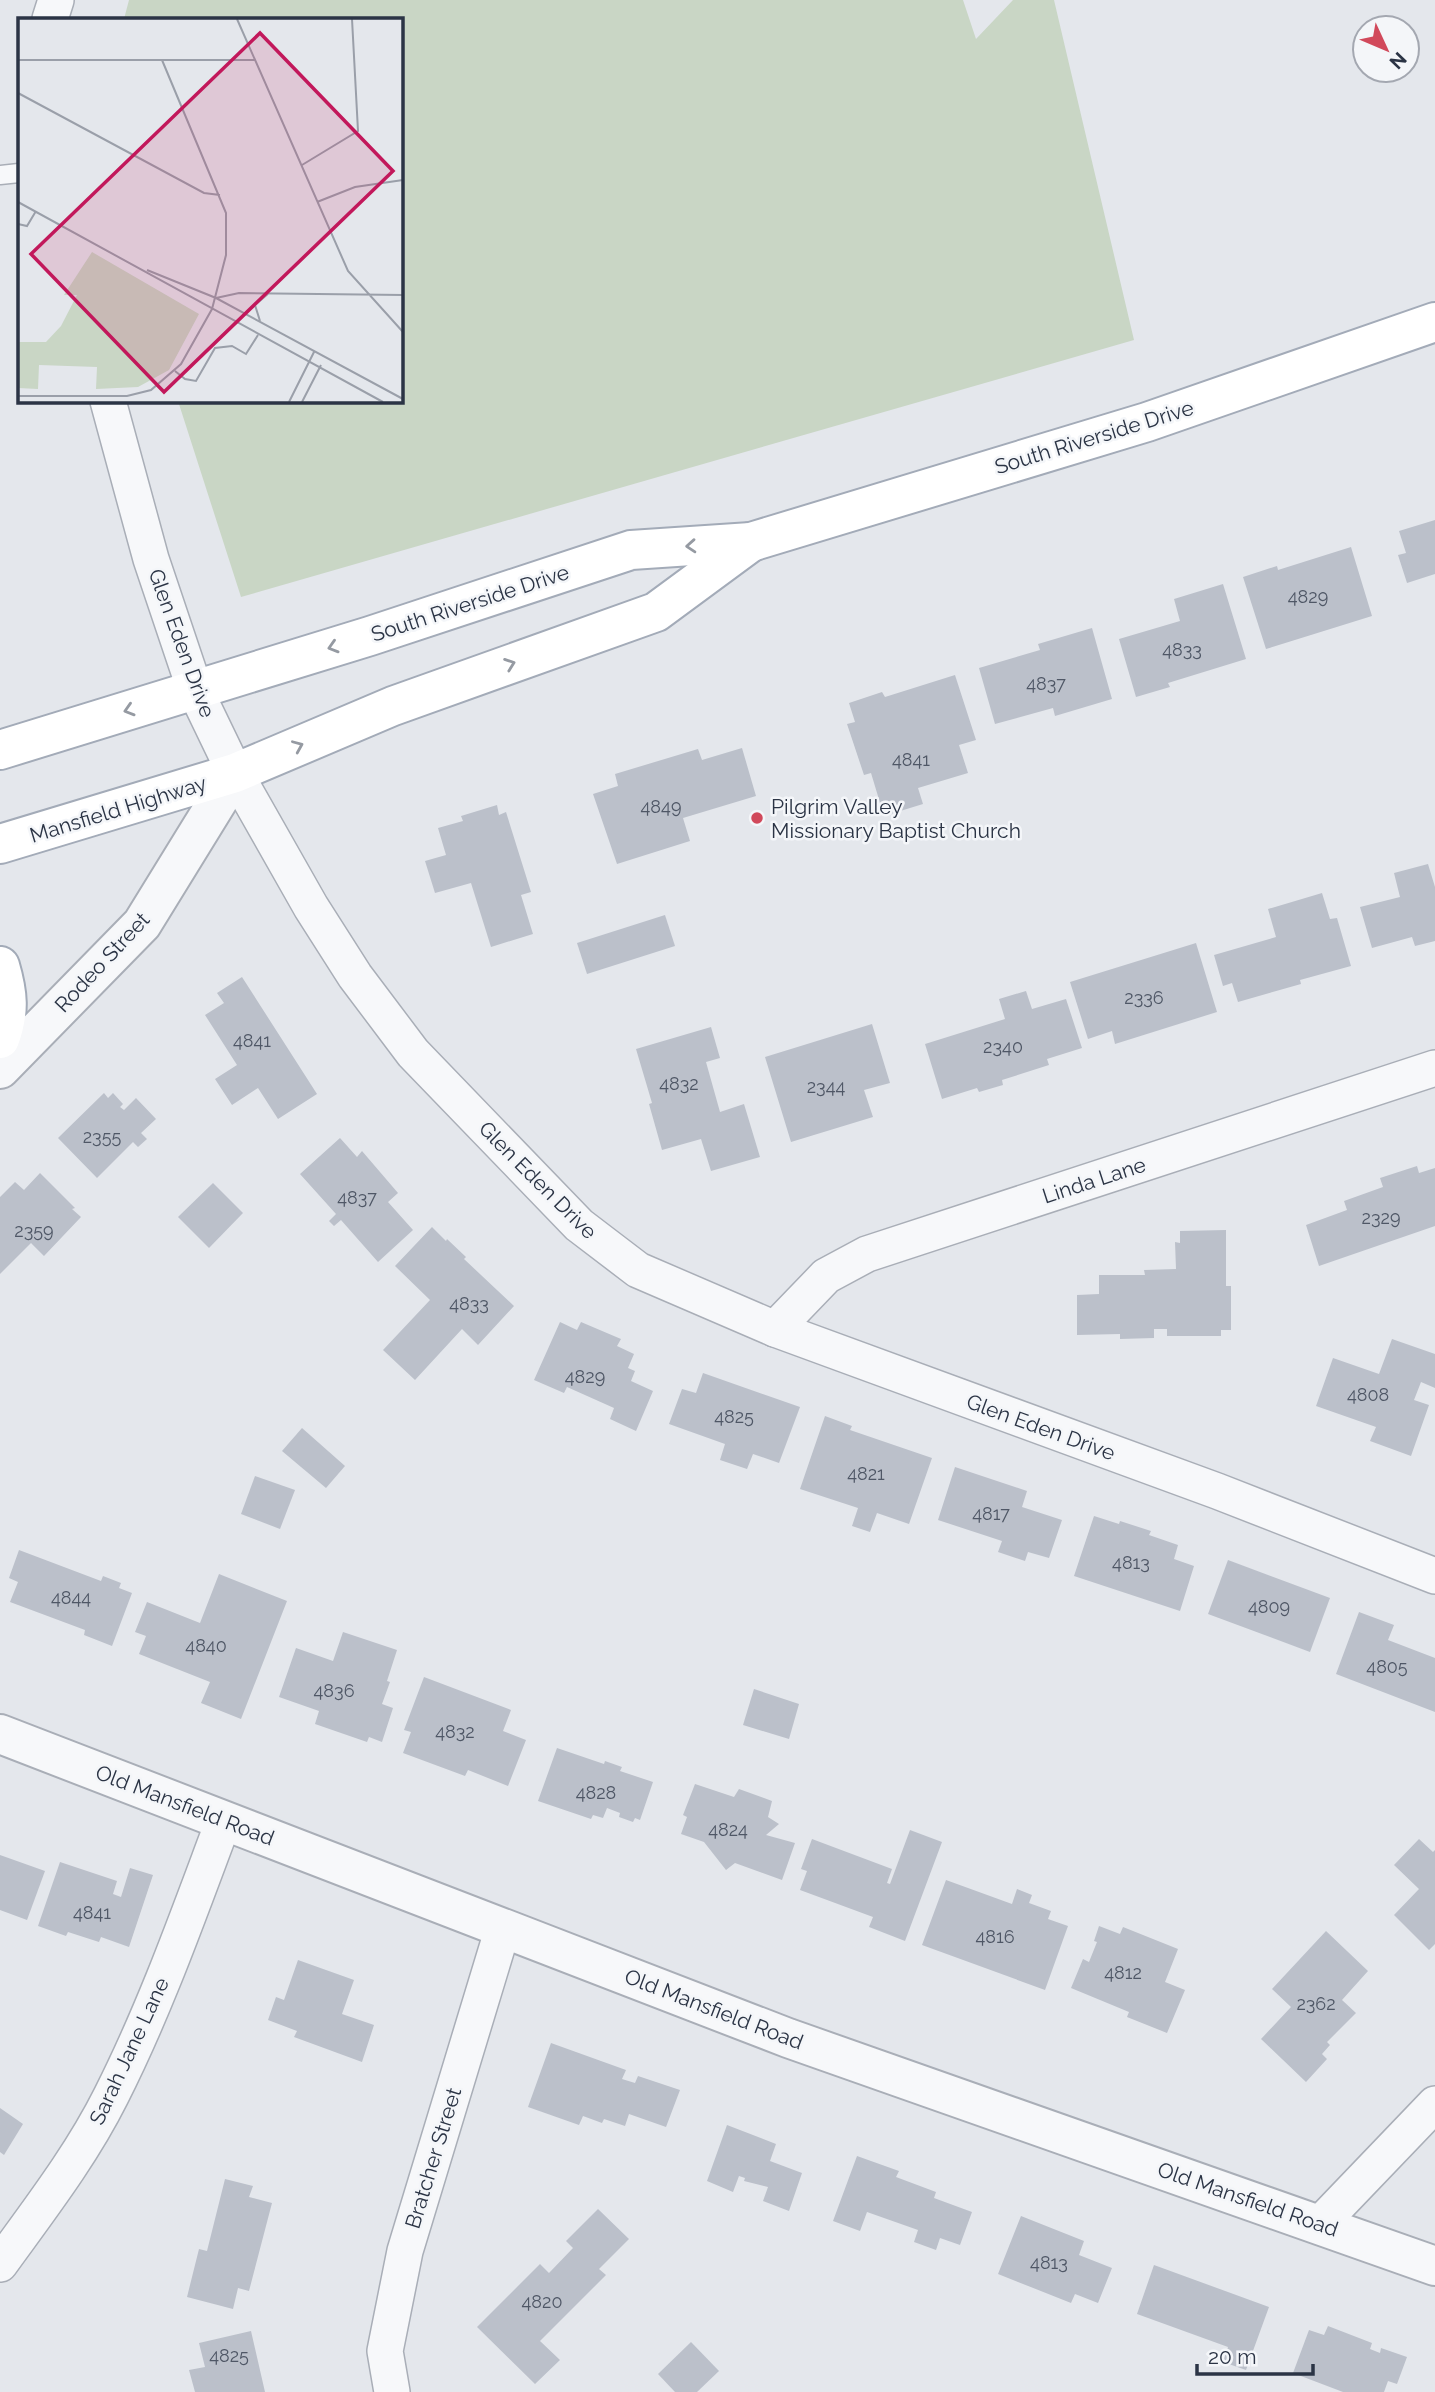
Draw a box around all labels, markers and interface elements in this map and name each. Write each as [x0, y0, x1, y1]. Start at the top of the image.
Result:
north arrow [1351, 14, 1421, 84]
inset map [18, 18, 402, 402]
text: N [1385, 48, 1411, 74]
street label: South Riverside Drive [992, 395, 1196, 479]
one-way arrow [685, 538, 696, 553]
street label: South Riverside Drive [368, 559, 572, 647]
street label: Glen Eden Drive [144, 565, 220, 721]
house number: 4829 [1288, 586, 1328, 607]
one-way arrow [328, 639, 340, 653]
house number: 4833 [1162, 639, 1202, 660]
one-way arrow [504, 659, 516, 673]
house number: 4837 [1026, 673, 1066, 694]
one-way arrow [124, 702, 136, 717]
one-way arrow [291, 741, 303, 755]
house number: 4841 [892, 749, 930, 770]
street label: Mansfield Highway [27, 770, 209, 848]
place label: Pilgrim Valley Missionary Baptist Church [771, 794, 1021, 843]
house number: 4849 [641, 796, 681, 817]
marker: Pilgrim Valley Missionary Baptist Church [749, 810, 765, 826]
street label: Rodeo Street [49, 907, 155, 1017]
house number: 2336 [1124, 987, 1164, 1008]
house number: 4841 [233, 1030, 271, 1051]
house number: 2340 [983, 1036, 1023, 1057]
house number: 4832 [659, 1073, 699, 1094]
house number: 2344 [807, 1076, 845, 1097]
street label: Glen Eden Drive [474, 1116, 602, 1244]
house number: 2355 [83, 1126, 121, 1147]
street label: Linda Lane [1039, 1152, 1149, 1208]
house number: 4837 [337, 1187, 377, 1208]
house number: 2329 [1362, 1207, 1400, 1228]
house number: 2359 [14, 1220, 54, 1241]
house number: 4833 [449, 1293, 489, 1314]
house number: 4829 [565, 1366, 605, 1387]
house number: 4808 [1347, 1384, 1389, 1405]
street label: Glen Eden Drive [963, 1389, 1119, 1465]
house number: 4825 [714, 1406, 754, 1427]
house number: 4821 [847, 1463, 885, 1484]
house number: 4817 [972, 1503, 1010, 1524]
house number: 4813 [1112, 1552, 1150, 1573]
house number: 4844 [51, 1587, 91, 1608]
house number: 4809 [1248, 1596, 1290, 1617]
house number: 4840 [185, 1635, 227, 1656]
house number: 4805 [1366, 1656, 1408, 1677]
house number: 4836 [314, 1680, 355, 1701]
house number: 4832 [435, 1721, 475, 1742]
street label: Old Mansfield Road [92, 1759, 278, 1851]
house number: 4828 [576, 1782, 616, 1803]
house number: 4824 [708, 1819, 748, 1840]
house number: 4841 [73, 1902, 111, 1923]
house number: 4816 [975, 1926, 1015, 1947]
house number: 4812 [1104, 1962, 1142, 1983]
street label: Old Mansfield Road [621, 1963, 807, 2055]
street label: Sarah Jane Lane [84, 1973, 174, 2129]
house number: 2362 [1296, 1993, 1336, 2014]
street label: Bratcher Street [400, 2084, 466, 2232]
street label: Old Mansfield Road [1154, 2156, 1342, 2242]
house number: 4813 [1030, 2252, 1068, 2273]
house number: 4820 [522, 2291, 562, 2312]
scale bar [1197, 2332, 1312, 2376]
text: 20 m [1208, 2344, 1256, 2369]
house number: 4825 [209, 2345, 249, 2366]

